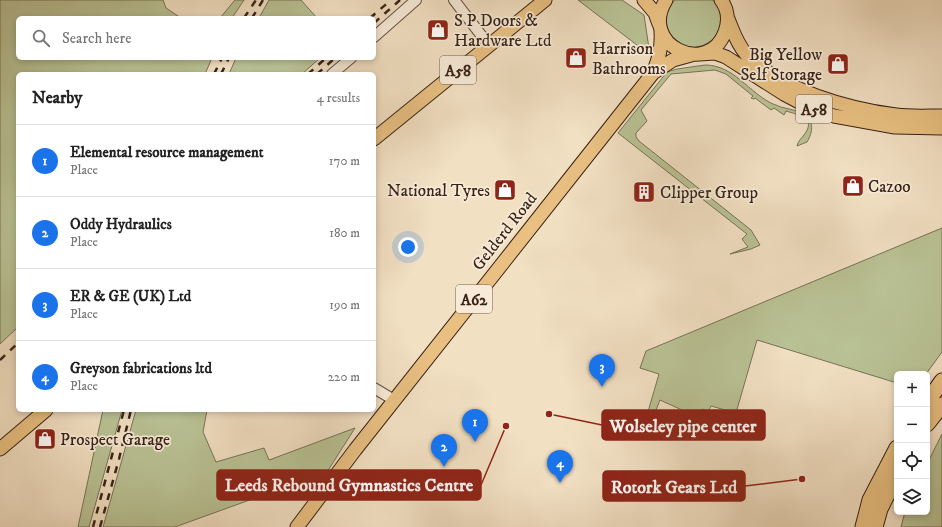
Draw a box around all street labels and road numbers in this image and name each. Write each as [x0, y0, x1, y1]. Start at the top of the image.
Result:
road number: A58 [440, 56, 476, 84]
road number: A58 [796, 95, 832, 123]
street label: Gelderd Road [467, 188, 542, 275]
road number: A62 [456, 285, 492, 313]

